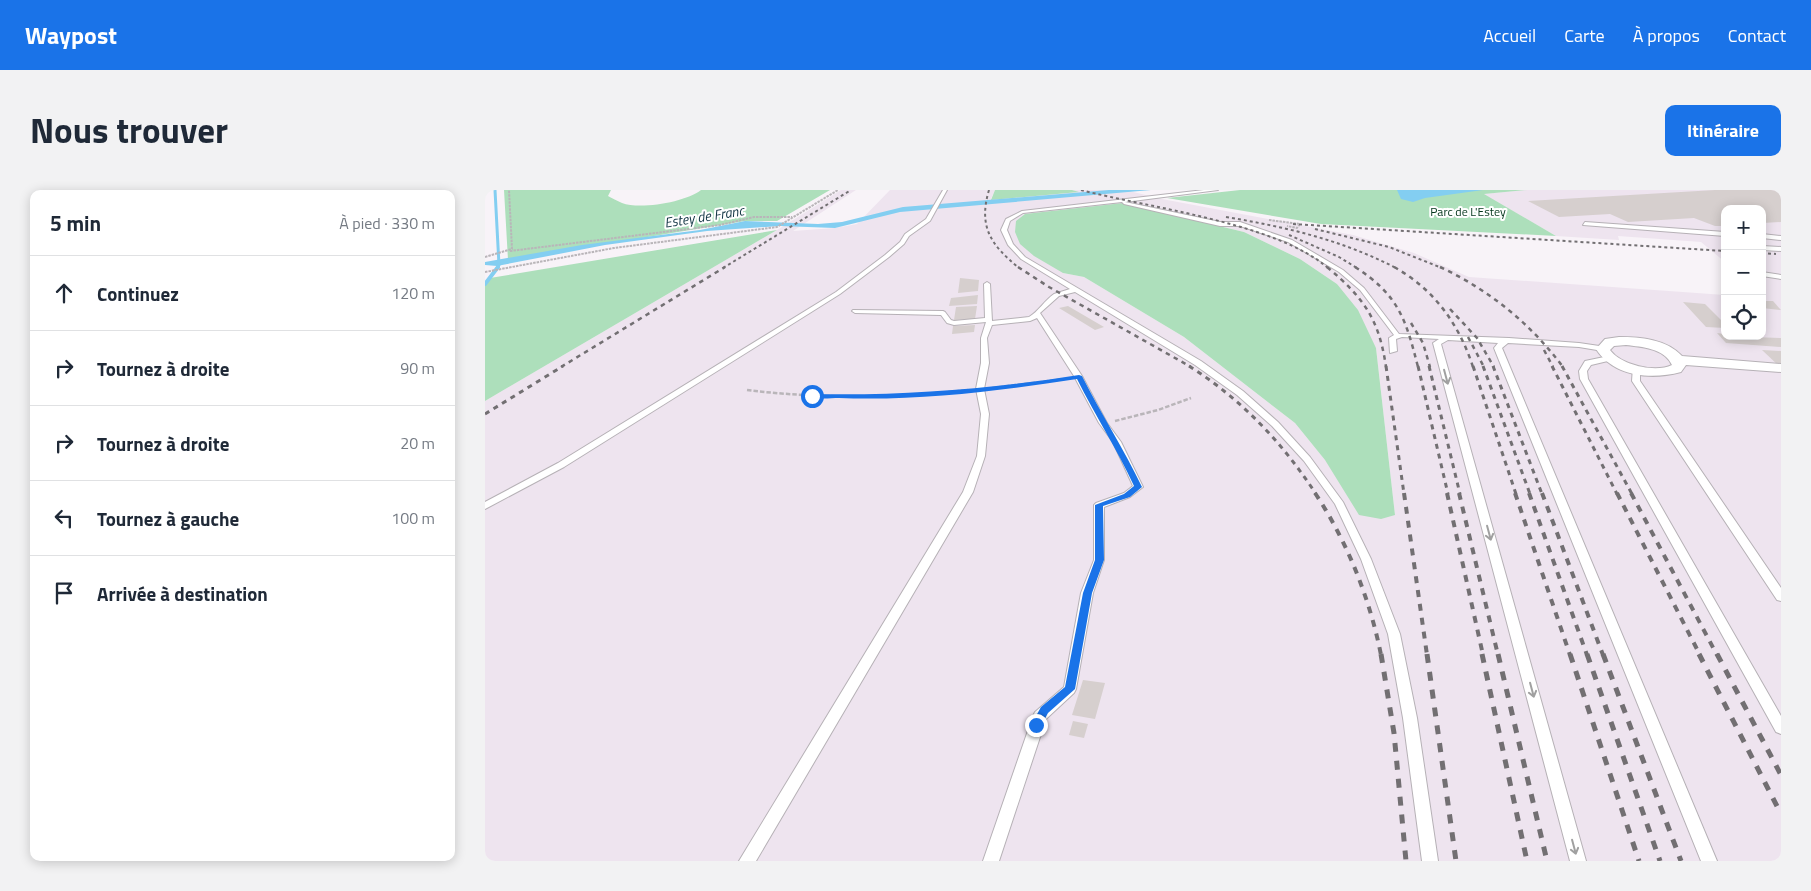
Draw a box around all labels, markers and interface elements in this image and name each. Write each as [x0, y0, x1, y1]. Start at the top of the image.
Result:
text: Waypost [25, 17, 117, 53]
text: Accueil [1483, 22, 1536, 49]
text: Carte [1564, 22, 1605, 49]
text: À propos [1633, 22, 1700, 49]
text: Contact [1728, 22, 1786, 49]
text: Nous trouver [30, 103, 228, 157]
button: Itinéraire [1665, 105, 1781, 156]
water label: Estey de Franc [663, 199, 747, 233]
park label: Parc de L'Estey [1430, 202, 1506, 221]
map controls [1721, 205, 1766, 340]
button: + [1721, 205, 1766, 250]
text: 5 min [50, 207, 101, 239]
text: À pied · 330 m [339, 211, 435, 235]
button: − [1721, 250, 1766, 295]
icon: ahead [50, 279, 78, 307]
text: Continuez [97, 279, 179, 308]
text: 120 m [391, 281, 435, 305]
button: locate [1721, 295, 1766, 340]
icon: right [50, 354, 78, 382]
text: Tournez à droite [97, 354, 229, 383]
text: 90 m [400, 356, 435, 380]
one-way arrow [1442, 368, 1452, 384]
route start [801, 385, 824, 408]
icon: right [50, 429, 78, 457]
text: Tournez à droite [97, 429, 229, 458]
text: 20 m [400, 431, 435, 455]
icon: left [50, 504, 78, 532]
text: Tournez à gauche [97, 504, 239, 533]
text: 100 m [391, 506, 435, 530]
one-way arrow [1485, 525, 1494, 541]
icon: arrive [50, 579, 78, 607]
text: Arrivée à destination [97, 579, 268, 608]
one-way arrow [1527, 682, 1537, 698]
route end [1025, 714, 1048, 737]
one-way arrow [1570, 839, 1579, 855]

